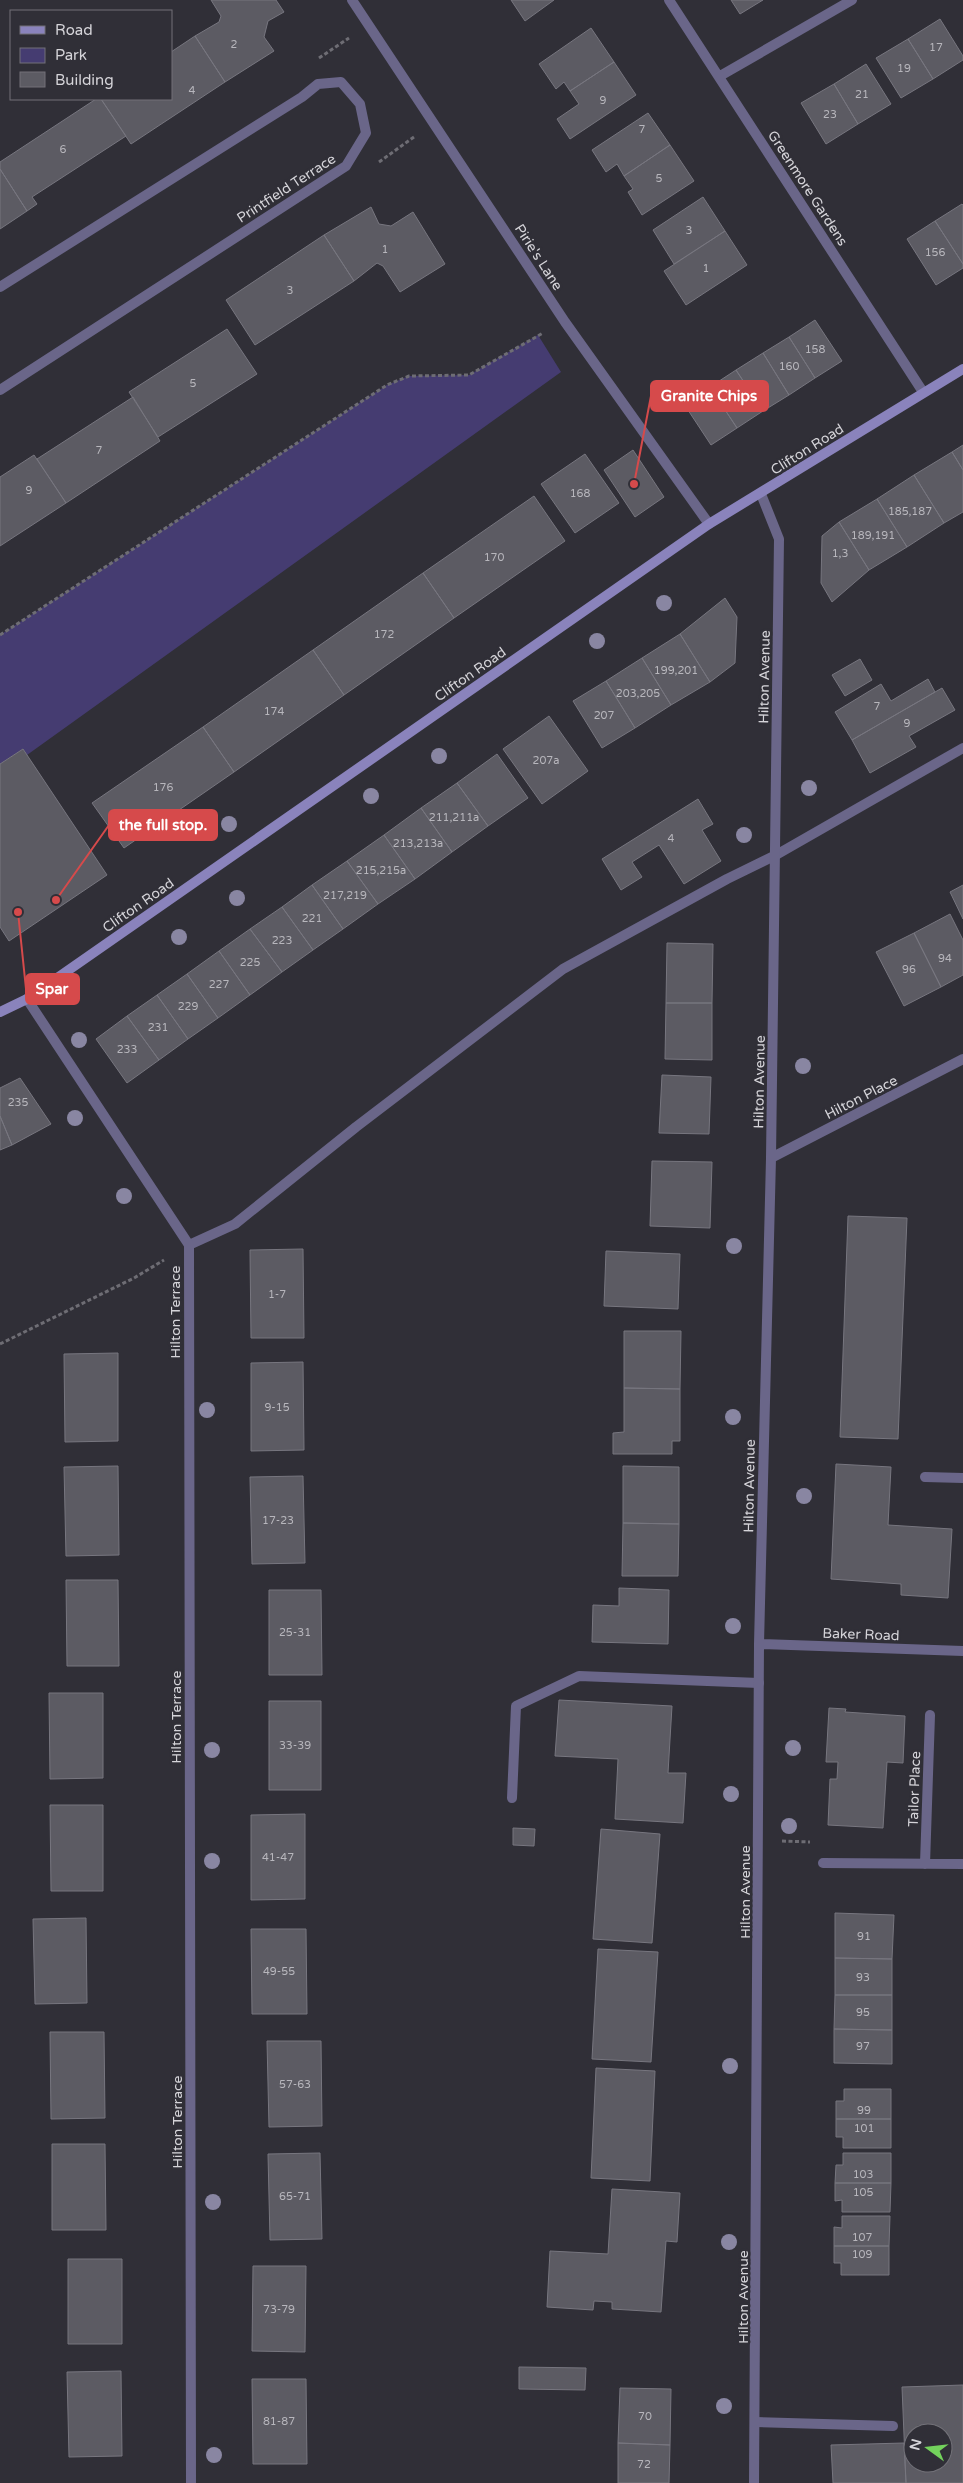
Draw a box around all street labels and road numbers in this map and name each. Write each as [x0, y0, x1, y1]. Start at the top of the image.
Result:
street label: Greenmore Gardens [764, 128, 851, 249]
street label: Printfield Terrace [234, 150, 339, 227]
street label: Pirie's Lane [511, 221, 566, 294]
street label: Clifton Road [768, 420, 847, 479]
street label: Hilton Avenue [755, 630, 774, 724]
street label: Clifton Road [431, 644, 509, 705]
street label: Clifton Road [99, 875, 177, 936]
street label: Hilton Avenue [750, 1035, 769, 1129]
street label: Hilton Place [822, 1072, 900, 1123]
street label: Hilton Terrace [167, 1266, 184, 1358]
street label: Hilton Avenue [740, 1439, 759, 1533]
street label: Baker Road [822, 1625, 900, 1644]
street label: Hilton Terrace [168, 1671, 185, 1763]
street label: Tailor Place [905, 1751, 924, 1827]
street label: Hilton Avenue [737, 1845, 754, 1939]
street label: Hilton Terrace [169, 2076, 186, 2168]
street label: Hilton Avenue [735, 2250, 752, 2344]

